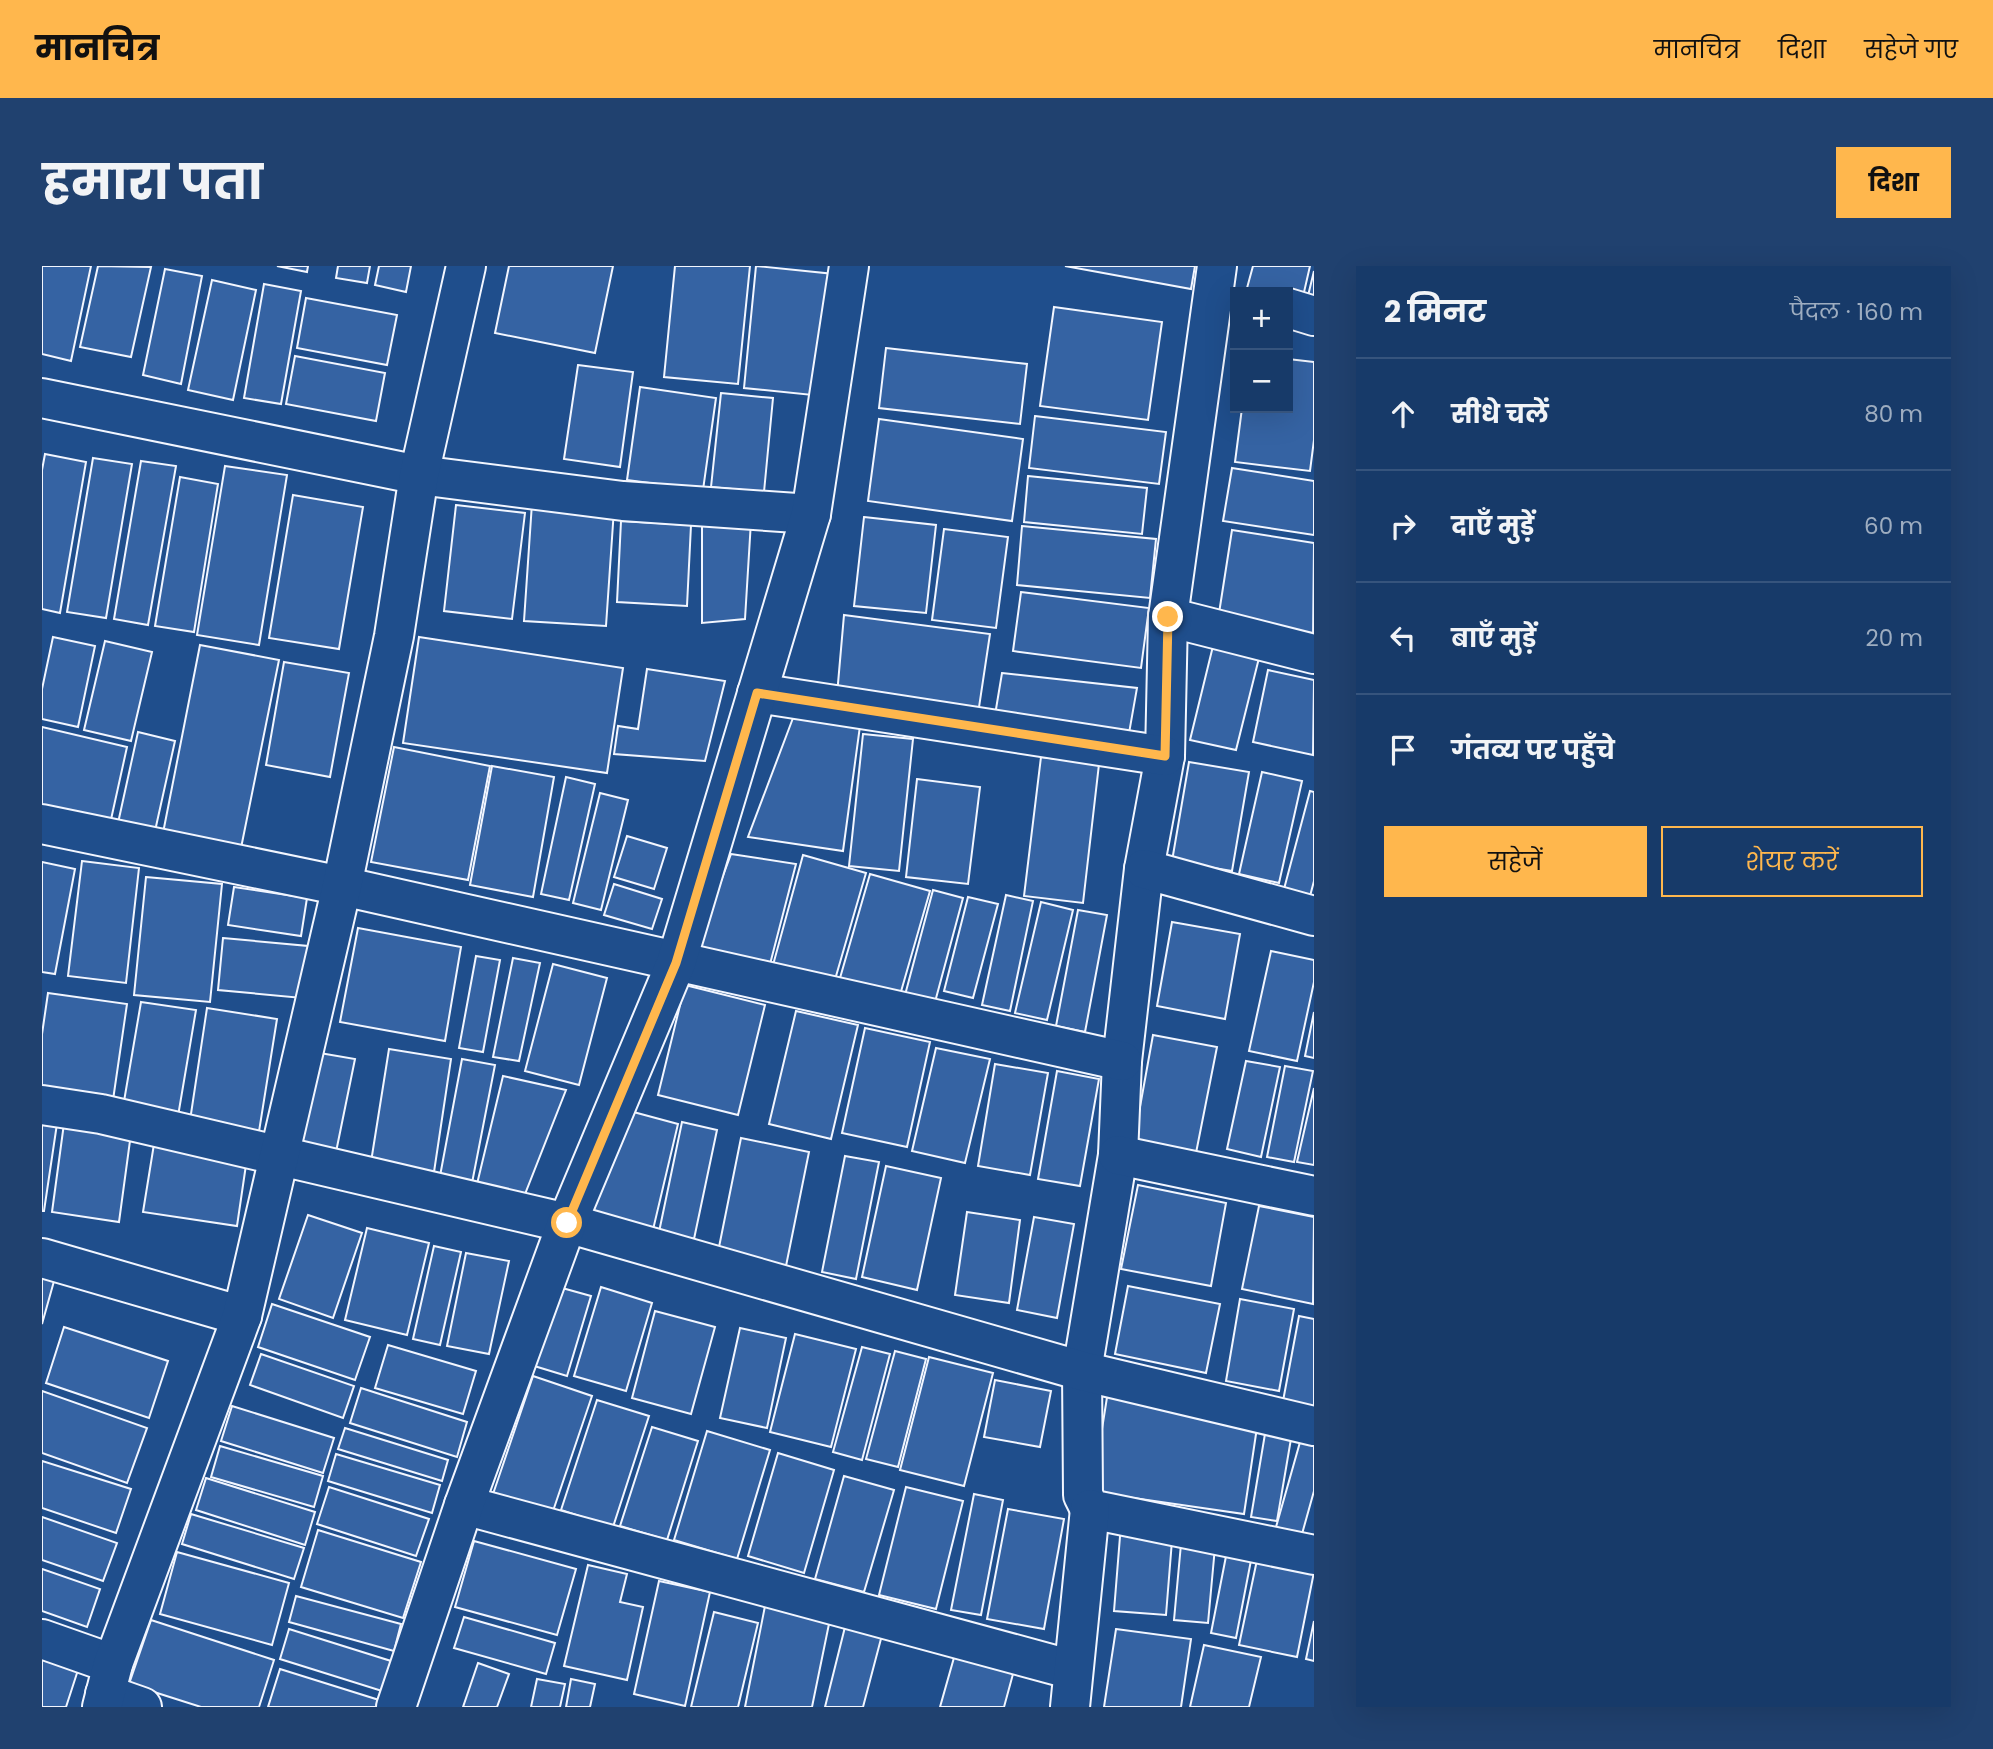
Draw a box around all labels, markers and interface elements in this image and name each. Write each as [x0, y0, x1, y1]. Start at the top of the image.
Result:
text: मानचित्र [35, 25, 159, 72]
text: मानचित्र [1654, 33, 1740, 66]
text: दिशा [1778, 33, 1826, 66]
text: सहेजे गए [1864, 33, 1958, 66]
button: दिशा [1836, 147, 1951, 218]
text: हमारा पता [42, 148, 263, 216]
map controls [1230, 287, 1293, 413]
button: + [1230, 287, 1293, 350]
text: 2 मिनट [1384, 290, 1486, 333]
text: पैदल · 160 m [1790, 296, 1923, 328]
button: − [1230, 350, 1293, 413]
icon: ahead [1384, 395, 1422, 433]
text: सीधे चलें [1451, 396, 1549, 432]
text: 80 m [1864, 398, 1923, 430]
icon: right [1384, 507, 1422, 545]
text: दाएँ मुड़ें [1451, 508, 1534, 544]
text: 60 m [1864, 510, 1923, 542]
route end [1152, 601, 1183, 632]
icon: left [1384, 619, 1422, 657]
text: बाएँ मुड़ें [1451, 620, 1536, 656]
text: 20 m [1865, 622, 1923, 654]
icon: arrive [1384, 731, 1422, 769]
text: गंतव्य पर पहुँचे [1451, 732, 1615, 768]
button: सहेजें [1384, 826, 1647, 897]
button: शेयर करें [1661, 826, 1923, 897]
route start [551, 1207, 582, 1238]

